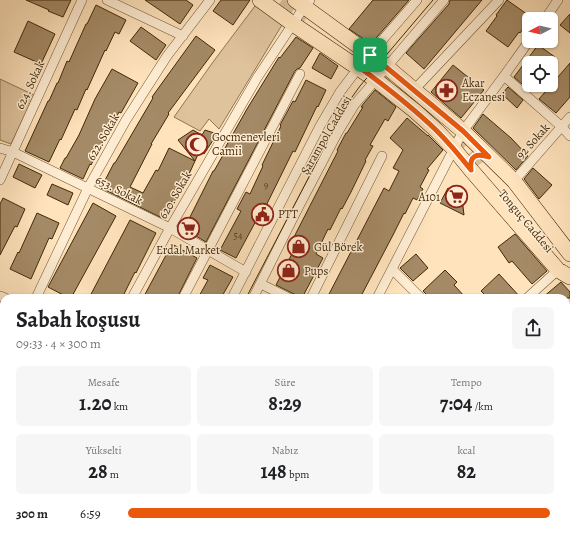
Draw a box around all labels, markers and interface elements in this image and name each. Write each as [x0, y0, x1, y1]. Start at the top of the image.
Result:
north arrow [522, 12, 558, 48]
map controls [522, 12, 558, 92]
pin [353, 38, 387, 72]
icon: arrive [359, 44, 381, 66]
button: locate [522, 56, 558, 92]
street label: 624. Sokak [12, 58, 48, 112]
place label: Akar Eczanesi [461, 75, 505, 105]
pharmacy icon: Akar Eczanesi [433, 77, 459, 103]
street label: Şarampol Caddesi [297, 92, 355, 178]
street label: 622. Sokak [83, 110, 123, 164]
street label: 92 Sokak [513, 120, 553, 162]
place label: Gocmenevleri Camii [212, 129, 280, 159]
mosque icon: Gocmenevleri Camii [183, 131, 209, 157]
street label: 620. Sokak [155, 168, 195, 222]
street label: 653. Sokak [93, 172, 145, 208]
house number: 9 [264, 178, 269, 191]
supermarket icon: A101 [443, 184, 469, 210]
street label: Tonguç Caddesi [495, 186, 557, 256]
place label: A101 [417, 189, 440, 205]
public building icon: PTT [249, 201, 275, 227]
place label: PTT [278, 206, 298, 222]
supermarket icon: Erdal Market [175, 216, 201, 242]
house number: 54 [234, 229, 243, 242]
shop icon: Gül Börek [285, 234, 311, 260]
place label: Gül Börek [314, 239, 362, 255]
place label: Erdal Market [156, 242, 220, 258]
shop icon: Pups [276, 258, 302, 284]
place label: Pups [304, 263, 328, 279]
text: Sabah koşusu [16, 305, 140, 335]
button: share [512, 307, 554, 349]
text: 09:33 · 4 × 300 m [16, 335, 101, 352]
text: Mesafe [88, 375, 120, 390]
text: Süre [275, 375, 295, 390]
text: Tempo [451, 375, 482, 390]
text: 1.20 [79, 390, 111, 417]
text: 8:29 [268, 390, 302, 417]
text: 7:04 [440, 390, 472, 417]
text: km [111, 399, 128, 414]
text: /km [472, 399, 493, 414]
text: Yükselti [86, 443, 122, 458]
text: Nabız [272, 443, 298, 458]
text: kcal [458, 443, 475, 458]
text: 28 [88, 458, 108, 485]
text: 148 [261, 458, 287, 485]
text: 82 [457, 458, 476, 485]
text: m [108, 467, 119, 482]
text: bpm [287, 467, 309, 482]
text: 300 m [16, 505, 48, 522]
text: 6:59 [80, 505, 101, 522]

